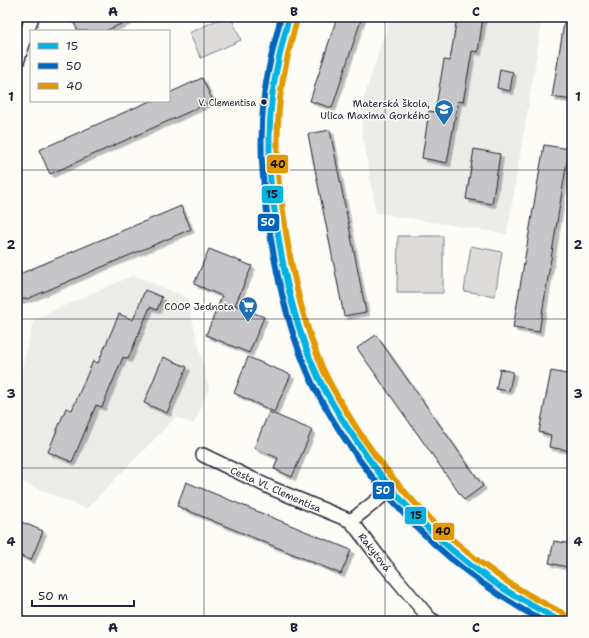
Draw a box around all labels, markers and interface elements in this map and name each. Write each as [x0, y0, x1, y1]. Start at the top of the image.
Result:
text: A [108, 3, 118, 20]
text: B [290, 3, 298, 20]
text: C [472, 3, 480, 20]
legend [30, 30, 170, 102]
text: 15 [66, 38, 78, 54]
text: 50 [66, 58, 82, 74]
text: 40 [66, 78, 83, 94]
text: 1 [8, 88, 14, 105]
text: 1 [575, 88, 581, 105]
place label: V. Clementisa [198, 97, 256, 109]
marker: V. Clementisa [259, 97, 269, 107]
place label: Materská škola, Ulica Maxima Gorkého [320, 97, 430, 122]
school or university icon: Materská škola, Ulica Maxima Gorkého [433, 98, 455, 126]
line badge: 40 [266, 154, 289, 174]
text: 40 [270, 157, 286, 172]
line badge: 15 [261, 185, 284, 204]
text: 15 [266, 187, 278, 202]
line badge: 50 [257, 213, 280, 232]
text: 50 [261, 215, 276, 230]
text: 2 [6, 236, 16, 253]
text: 2 [573, 236, 583, 253]
supermarket icon: COOP Jednota [237, 295, 259, 323]
place label: COOP Jednota [164, 300, 235, 313]
text: 3 [6, 385, 16, 402]
text: 3 [573, 385, 583, 402]
street label: Cesta Vl. Clementisa [228, 464, 324, 516]
line badge: 50 [372, 481, 395, 500]
text: 50 [376, 483, 391, 498]
line badge: 15 [404, 506, 427, 525]
text: 15 [410, 508, 422, 523]
line badge: 40 [432, 522, 455, 541]
text: 40 [435, 524, 451, 539]
street label: Rakytová [356, 530, 394, 575]
text: 4 [6, 533, 16, 550]
text: 4 [573, 533, 583, 550]
scale bar [32, 582, 134, 608]
text: 50 m [38, 588, 68, 604]
text: A [108, 619, 118, 636]
text: B [290, 619, 298, 636]
text: C [472, 619, 480, 636]

